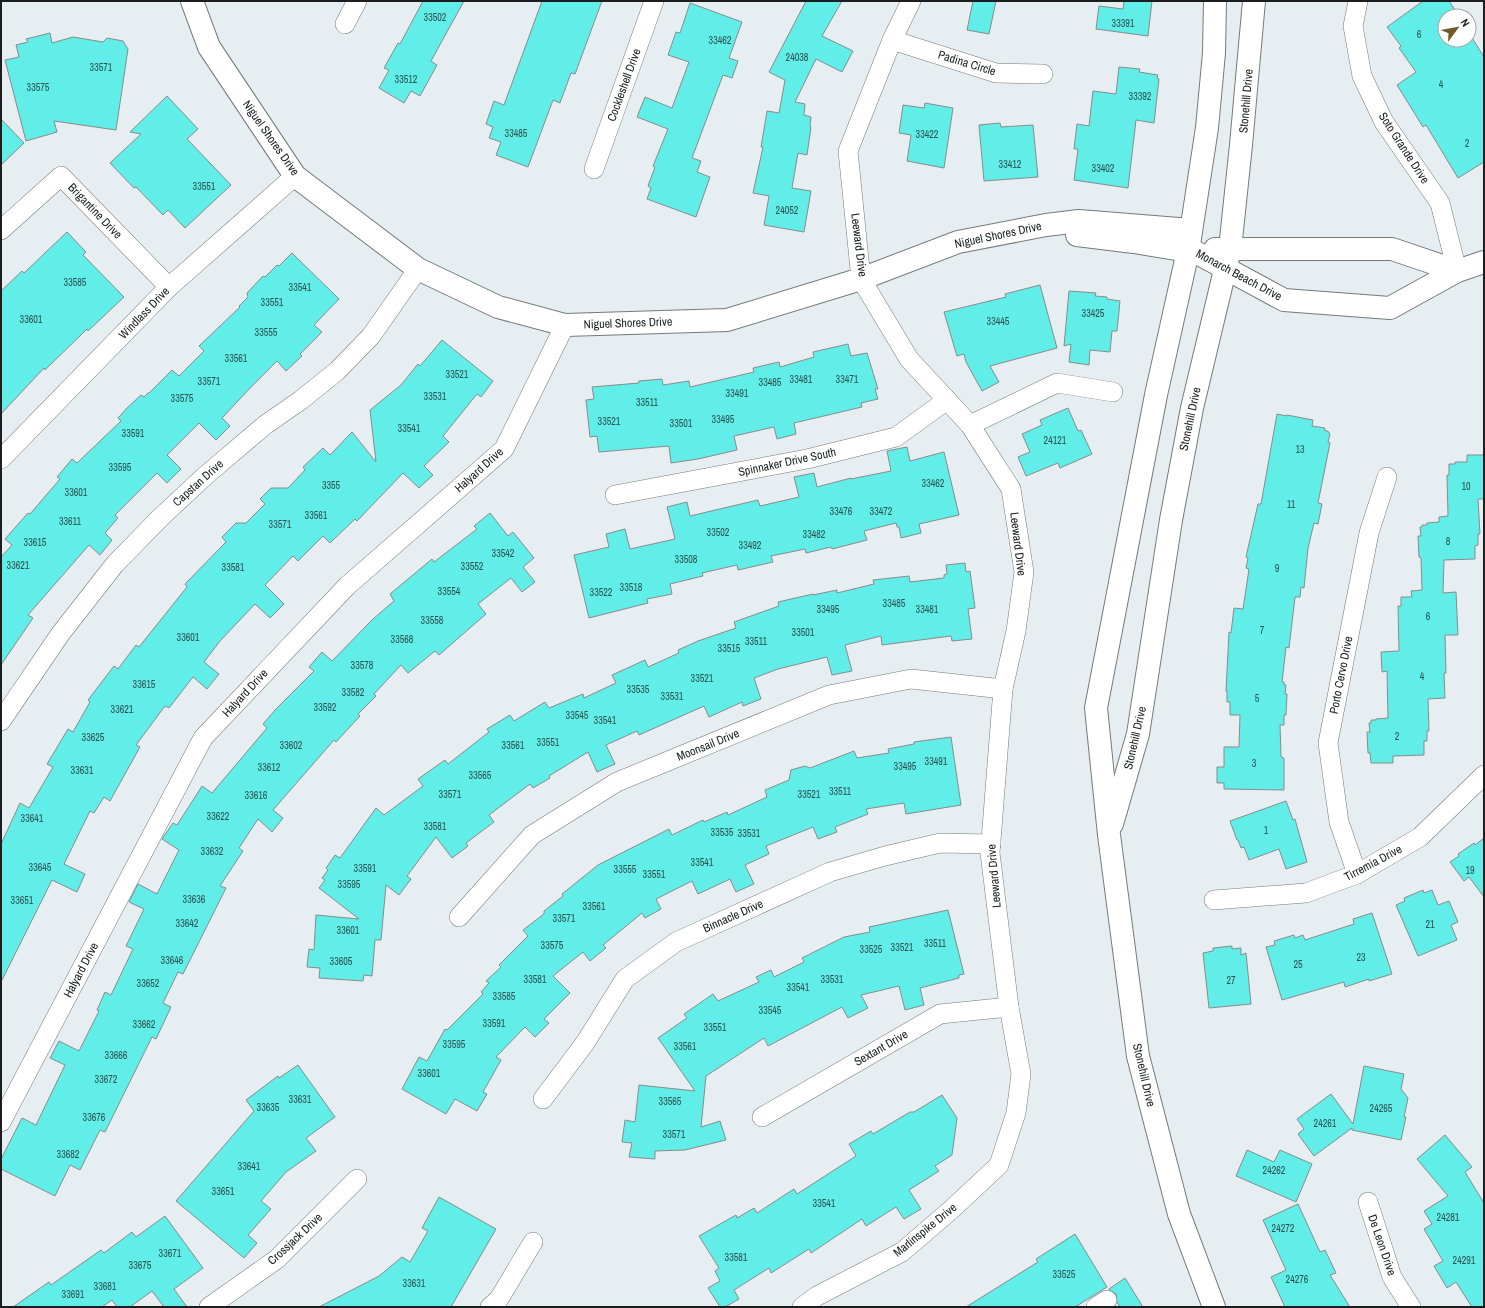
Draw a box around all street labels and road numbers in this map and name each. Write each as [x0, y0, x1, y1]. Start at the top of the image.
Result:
street label: Cockleshell Drive [603, 46, 645, 124]
street label: Padina Circle [936, 47, 998, 79]
street label: Stonehill Drive [1235, 68, 1257, 134]
street label: Niguel Shores Drive [239, 97, 303, 179]
street label: Soto Grande Drive [1375, 109, 1433, 187]
street label: Brigantine Drive [64, 180, 126, 242]
street label: Leeward Drive [847, 212, 871, 278]
street label: Niguel Shores Drive [953, 218, 1043, 252]
street label: Monarch Beach Drive [1193, 246, 1285, 304]
street label: Windlass Drive [115, 283, 173, 343]
street label: Niguel Shores Drive [583, 313, 673, 333]
street label: Stonehill Drive [1175, 386, 1205, 452]
street label: Halyard Drive [451, 444, 507, 496]
street label: Spinnaker Drive South [737, 444, 837, 480]
street label: Capstan Drive [169, 456, 227, 510]
street label: Leeward Drive [1006, 511, 1030, 577]
street label: Porto Cervo Drive [1326, 635, 1356, 715]
street label: Halyard Drive [219, 666, 271, 720]
street label: Stonehill Drive [1120, 705, 1150, 771]
street label: Moonsail Drive [674, 725, 742, 765]
street label: Tirremia Drive [1341, 841, 1405, 885]
street label: Leeward Drive [983, 843, 1005, 909]
street label: Binnacle Drive [700, 896, 766, 936]
street label: Halyard Drive [60, 940, 102, 1000]
street label: Sextant Drive [851, 1026, 911, 1070]
street label: Stonehill Drive [1129, 1042, 1159, 1108]
street label: Marlinspike Drive [890, 1200, 960, 1260]
street label: Crossjack Drive [264, 1209, 326, 1269]
street label: De Leon Drive [1364, 1212, 1400, 1278]

